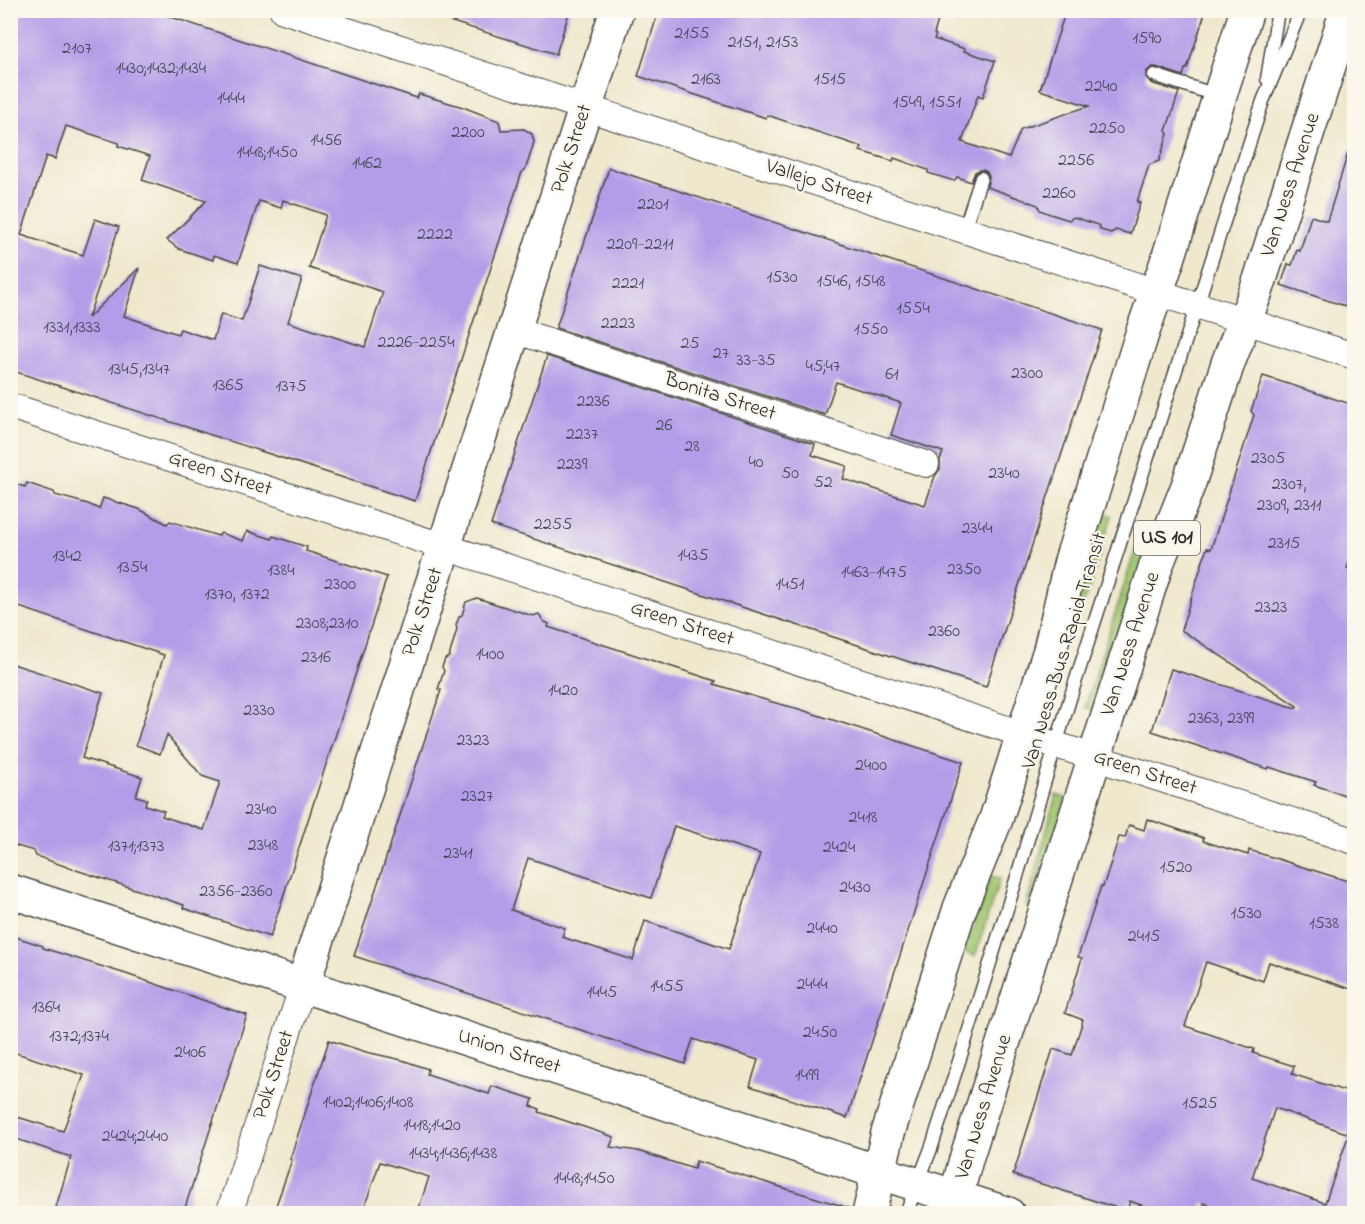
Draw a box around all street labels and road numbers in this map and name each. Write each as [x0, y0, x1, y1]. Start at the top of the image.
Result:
street label: Polk Street [544, 101, 600, 197]
street label: Van Ness Avenue [1253, 109, 1329, 262]
street label: Vallejo Street [761, 151, 876, 214]
street label: Bonita Street [659, 365, 780, 429]
street label: Green Street [164, 443, 276, 505]
road number: US 101 [1134, 521, 1200, 555]
street label: Van Ness Bus Rapid Transit [1014, 529, 1115, 774]
street label: Polk Street [395, 564, 451, 660]
street label: Van Ness Avenue [1093, 568, 1169, 721]
street label: Green Street [626, 593, 738, 655]
street label: Green Street [1089, 742, 1201, 804]
street label: Union Street [454, 1021, 564, 1083]
street label: Polk Street [246, 1027, 302, 1123]
street label: Van Ness Avenue [947, 1030, 1020, 1184]

